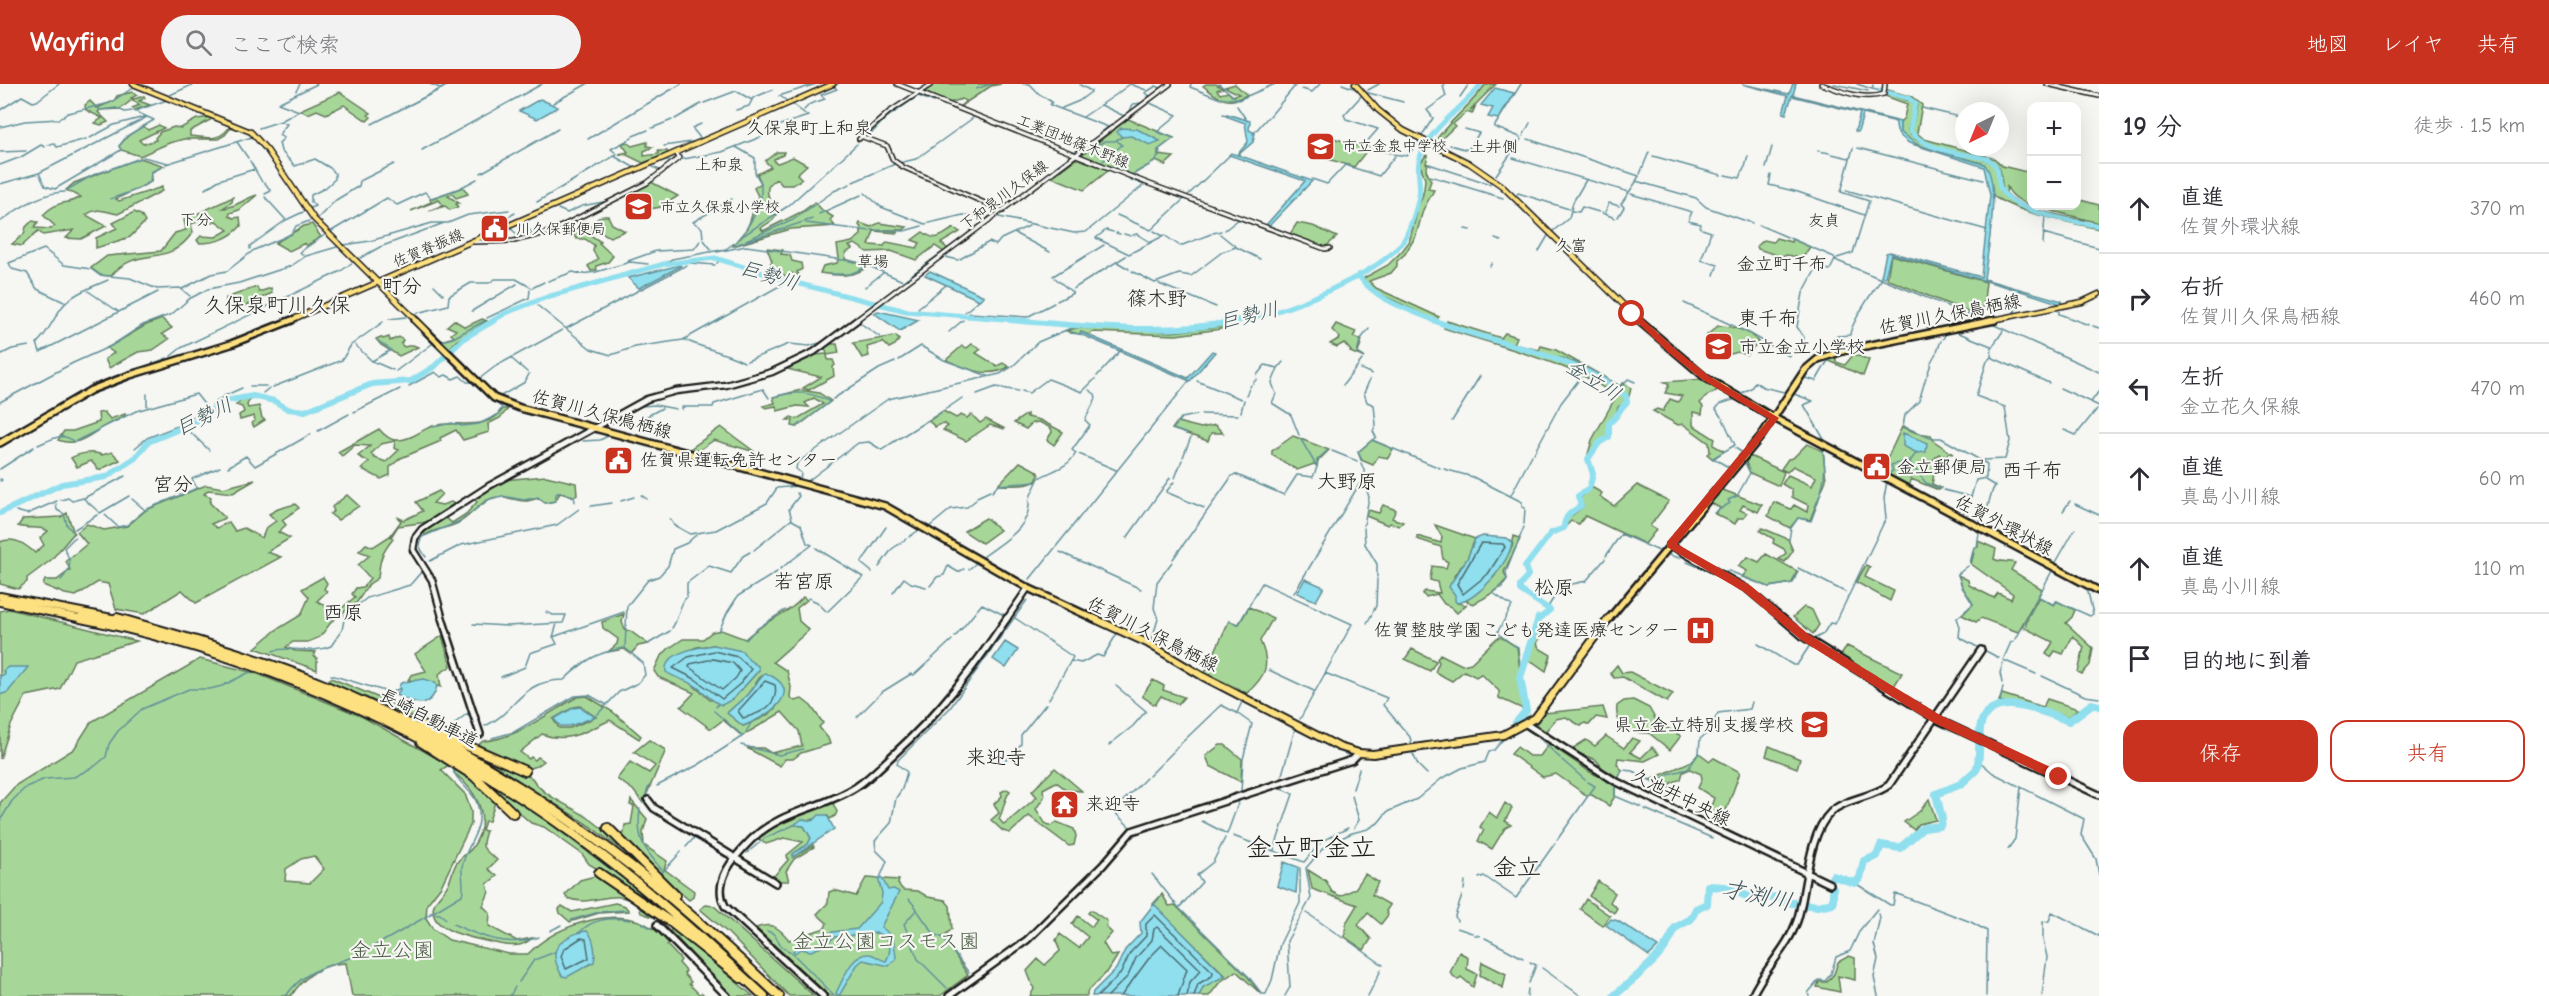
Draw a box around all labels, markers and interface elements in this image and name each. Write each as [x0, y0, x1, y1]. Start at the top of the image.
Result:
search box [161, 15, 581, 69]
text: Wayfind [30, 26, 125, 58]
icon: search [182, 26, 215, 59]
text: ここで検索 [230, 32, 340, 58]
text: 地図 [2307, 32, 2349, 56]
text: レイヤ [2382, 32, 2444, 56]
text: 共有 [2477, 32, 2519, 56]
north arrow [1955, 102, 2009, 156]
map controls [2027, 102, 2081, 210]
button: + [2027, 102, 2081, 156]
street label: 工業団地篠木野線 [1014, 110, 1132, 172]
text: 19 分 [2123, 112, 2182, 142]
text: 徒歩 · 1.5 km [2413, 114, 2525, 137]
district label: 久保泉町上和泉 [746, 118, 872, 139]
school or university icon: 市立金泉中学校 [1305, 130, 1337, 162]
place label: 市立金泉中学校 [1342, 137, 1447, 155]
district label: 土井側 [1470, 138, 1518, 156]
district label: 上和泉 [695, 156, 743, 174]
street label: 下和泉川久保線 [957, 156, 1051, 234]
button: − [2027, 156, 2081, 210]
text: 直進 [2180, 184, 2224, 210]
school or university icon: 市立久保泉小学校 [623, 191, 655, 223]
icon: ahead [2123, 192, 2156, 225]
text: 370 m [2470, 197, 2525, 220]
place label: 市立久保泉小学校 [660, 198, 780, 216]
district label: 下分 [180, 211, 212, 229]
district label: 友貞 [1808, 212, 1840, 230]
public building icon: 川久保郵便局 [479, 213, 511, 245]
text: 佐賀外環状線 [2180, 215, 2300, 238]
place label: 川久保郵便局 [516, 220, 606, 238]
street label: 佐賀脊振線 [390, 225, 466, 271]
district label: 久富 [1555, 237, 1587, 255]
district label: 草場 [857, 253, 889, 271]
district label: 金立町千布 [1737, 254, 1827, 275]
water label: 巨勢川 [738, 256, 802, 295]
text: 右折 [2180, 274, 2224, 300]
district label: 町分 [382, 275, 422, 298]
icon: right [2123, 282, 2156, 315]
district label: 篠木野 [1127, 287, 1187, 310]
text: 460 m [2469, 287, 2525, 310]
street label: 佐賀川久保鳥栖線 [1877, 290, 2023, 339]
district label: 久保泉町川久保 [204, 293, 351, 317]
water label: 巨勢川 [1217, 298, 1281, 333]
route start [1618, 300, 1644, 326]
text: 佐賀川久保鳥栖線 [2180, 305, 2340, 328]
district label: 東千布 [1738, 307, 1798, 330]
school or university icon: 市立金立小学校 [1702, 331, 1734, 363]
place label: 市立金立小学校 [1739, 337, 1865, 358]
water label: 金立川 [1562, 355, 1625, 406]
text: 左折 [2180, 364, 2224, 390]
icon: left [2123, 372, 2156, 405]
text: 470 m [2470, 377, 2525, 400]
street label: 佐賀川久保鳥栖線 [530, 386, 674, 443]
water label: 巨勢川 [172, 393, 236, 440]
text: 金立花久保線 [2180, 395, 2300, 418]
public building icon: 佐賀県運転免許センター [603, 444, 635, 476]
place label: 佐賀県運転免許センター [640, 450, 837, 471]
public building icon: 金立郵便局 [1860, 451, 1892, 483]
text: 直進 [2180, 454, 2224, 480]
place label: 金立郵便局 [1897, 457, 1987, 478]
district label: 西千布 [2002, 459, 2062, 482]
icon: ahead [2123, 462, 2156, 495]
text: 60 m [2479, 467, 2525, 490]
district label: 大野原 [1317, 470, 1377, 493]
district label: 宮分 [153, 473, 193, 496]
text: 真島小川線 [2180, 485, 2280, 508]
street label: 佐賀外環状線 [1951, 491, 2056, 560]
text: 直進 [2180, 544, 2224, 570]
icon: ahead [2123, 552, 2156, 585]
text: 110 m [2474, 557, 2525, 580]
district label: 若宮原 [774, 570, 834, 593]
text: 真島小川線 [2180, 575, 2280, 598]
district label: 松原 [1534, 576, 1574, 599]
street label: 佐賀川久保鳥栖線 [1084, 592, 1222, 676]
district label: 西原 [323, 601, 363, 624]
hospital icon: 佐賀整肢学園こども発達医療センター [1684, 614, 1716, 646]
place label: 佐賀整肢学園こども発達医療センター [1374, 620, 1679, 641]
icon: arrive [2123, 642, 2156, 675]
text: 目的地に到着 [2180, 648, 2312, 674]
street label: 長崎自動車道 [376, 685, 482, 752]
school or university icon: 県立金立特別支援学校 [1799, 709, 1831, 741]
place label: 県立金立特別支援学校 [1614, 715, 1794, 736]
button: 保存 [2123, 720, 2318, 782]
button: 共有 [2330, 720, 2525, 782]
district label: 来迎寺 [966, 746, 1026, 769]
route end [2045, 763, 2071, 789]
street label: 久池井中央線 [1628, 764, 1734, 831]
temple icon: 来迎寺 [1049, 788, 1081, 820]
place label: 来迎寺 [1086, 794, 1140, 815]
district label: 金立町金立 [1246, 833, 1376, 863]
district label: 金立 [1493, 853, 1541, 881]
water label: 才渕川 [1719, 874, 1795, 916]
park label: 金立公園コスモス園 [792, 929, 980, 953]
park label: 金立公園 [350, 938, 434, 962]

